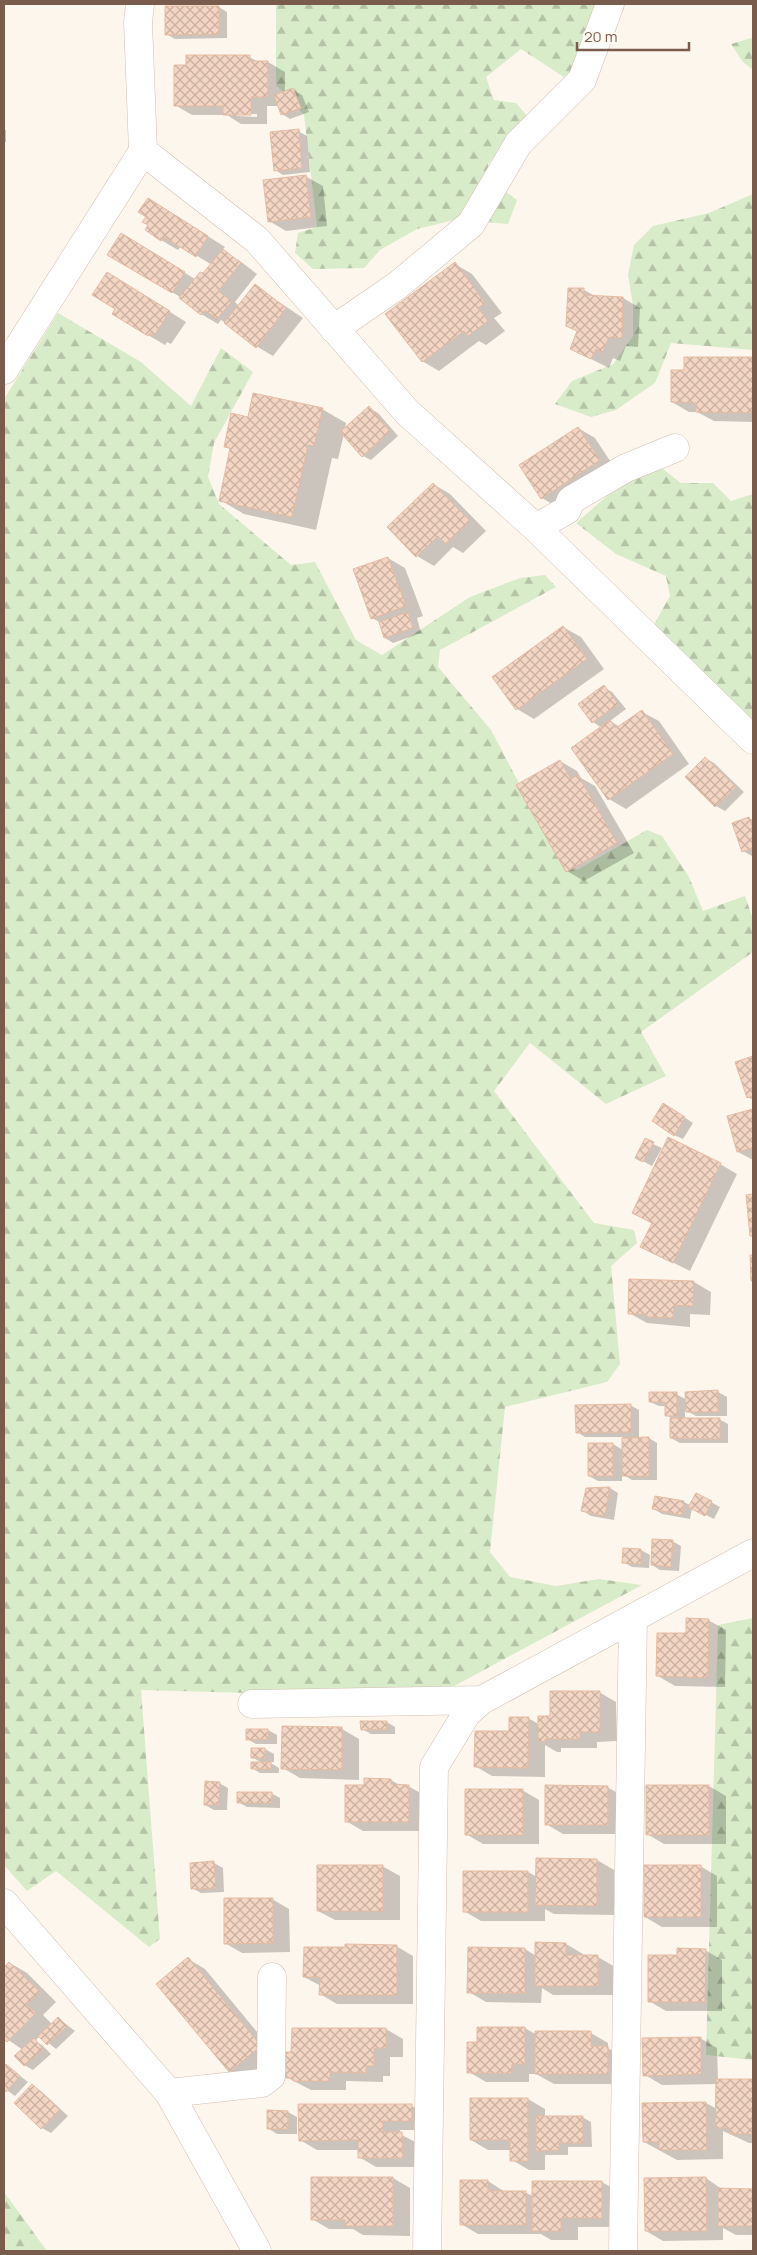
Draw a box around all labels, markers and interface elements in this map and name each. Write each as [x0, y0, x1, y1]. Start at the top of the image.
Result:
scale bar [577, 20, 690, 52]
text: 20 m [584, 26, 617, 47]

